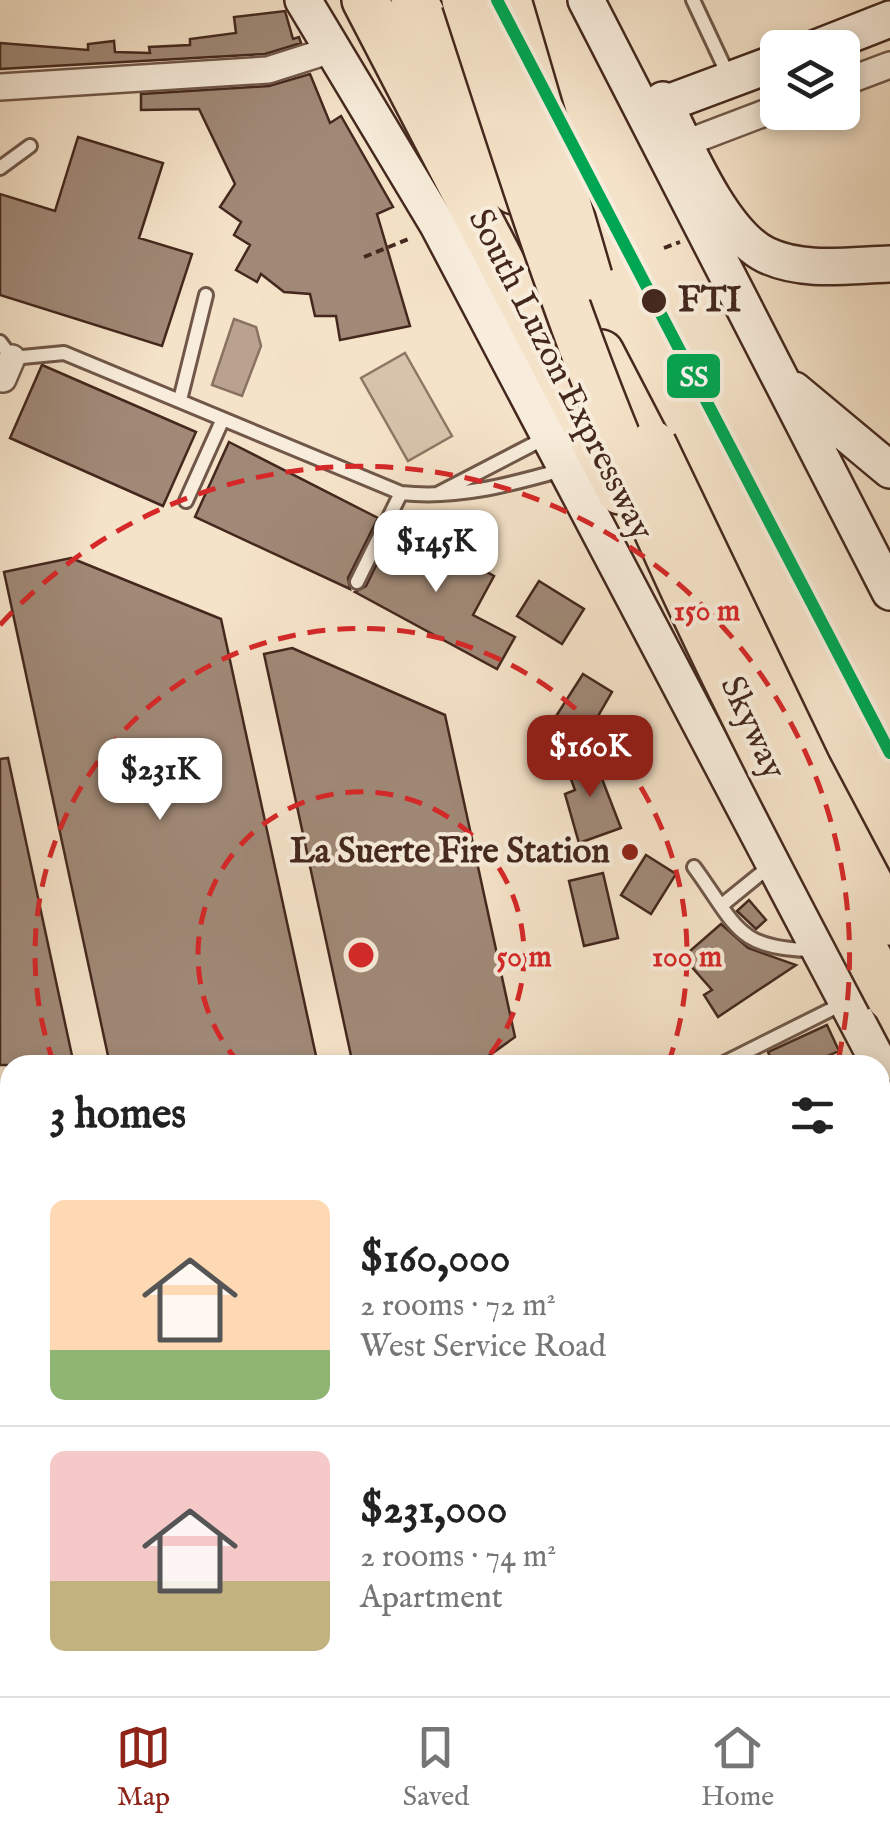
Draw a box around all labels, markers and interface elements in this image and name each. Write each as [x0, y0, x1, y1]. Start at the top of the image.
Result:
map controls [760, 30, 860, 130]
button: layers [760, 30, 860, 130]
street label: South Luzon Expressway [457, 202, 663, 549]
place label: FTI [678, 279, 741, 324]
marker: FTI [639, 286, 669, 316]
line badge: SS [665, 352, 722, 400]
text: SS [680, 361, 708, 396]
pin: $145K [366, 510, 506, 595]
text: $145K [396, 522, 476, 563]
text: 150 m [674, 593, 740, 631]
street label: Skyway [709, 669, 796, 788]
pin: $160K [520, 715, 660, 800]
text: $160K [549, 727, 631, 768]
pin: $231K [90, 738, 230, 823]
text: $231K [120, 750, 200, 791]
place label: La Suerte Fire Station [290, 830, 610, 875]
marker: La Suerte Fire Station [619, 841, 641, 863]
centre of rings [343, 937, 379, 973]
text: 50 m [496, 939, 552, 977]
text: 100 m [652, 939, 722, 977]
icon: filters [785, 1088, 840, 1143]
text: 3 homes [50, 1089, 186, 1142]
text: $160,000 [360, 1233, 510, 1286]
icon: home [130, 1240, 250, 1360]
text: 2 rooms · 72 m² [360, 1286, 556, 1327]
text: West Service Road [360, 1327, 606, 1368]
text: $231,000 [360, 1484, 507, 1537]
icon: home [130, 1491, 250, 1611]
text: 2 rooms · 74 m² [360, 1537, 556, 1578]
text: Apartment [360, 1578, 503, 1619]
tab: Map [116, 1720, 171, 1815]
tab: Saved [403, 1720, 469, 1815]
tab: Home [701, 1720, 774, 1815]

